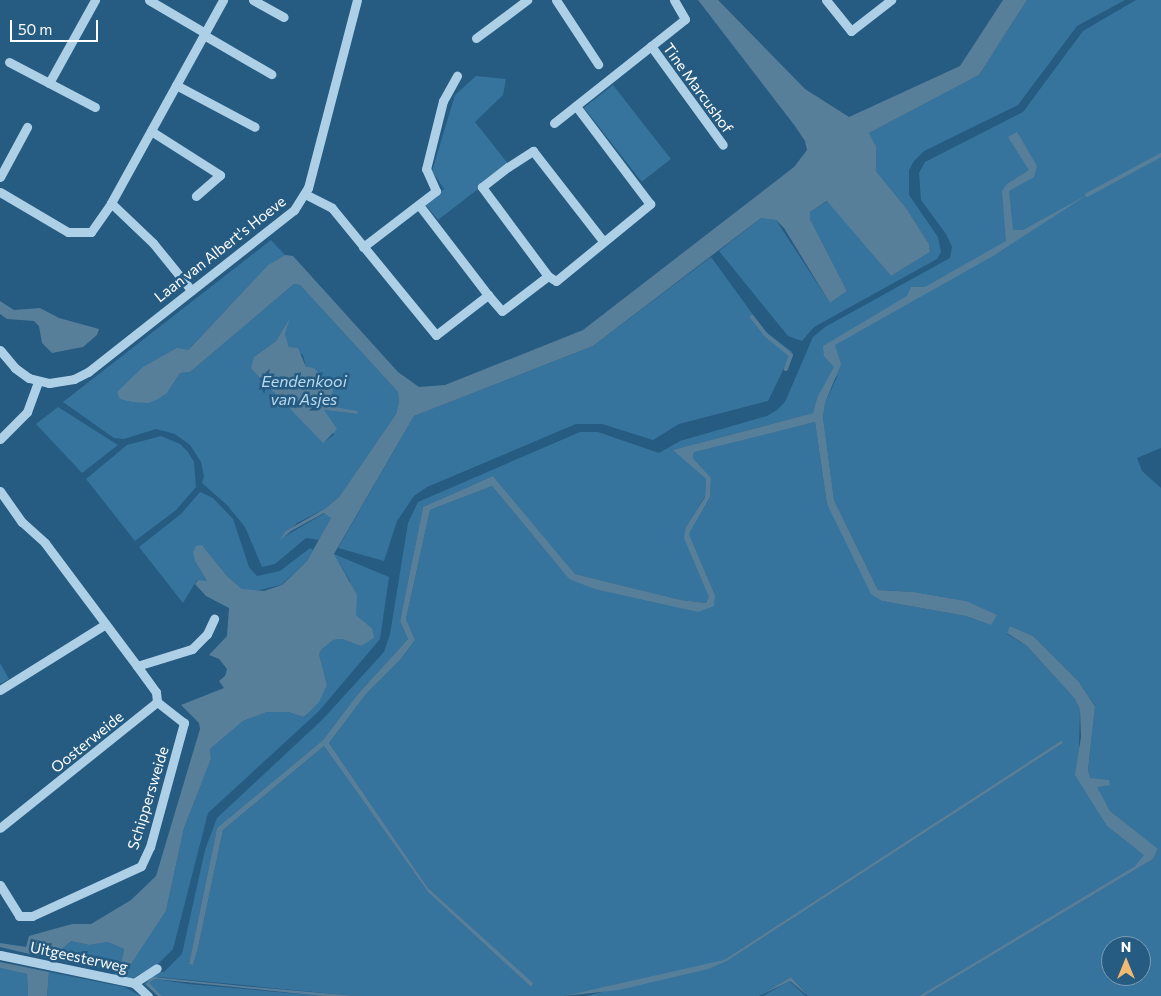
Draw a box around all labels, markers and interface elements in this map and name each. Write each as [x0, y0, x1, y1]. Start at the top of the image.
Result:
scale bar [12, 10, 100, 42]
text: 50 m [18, 20, 52, 38]
street label: Tine Marcushof [659, 40, 737, 136]
street label: Laan van Albert's Hoeve [151, 192, 289, 306]
water label: Eendenkooi van Asjes [261, 371, 347, 409]
street label: Oosterweide [47, 707, 127, 777]
street label: Schippersweide [124, 744, 172, 852]
north arrow [1101, 936, 1151, 986]
street label: Uitgeesterweg [29, 938, 129, 976]
text: N [1121, 938, 1131, 955]

